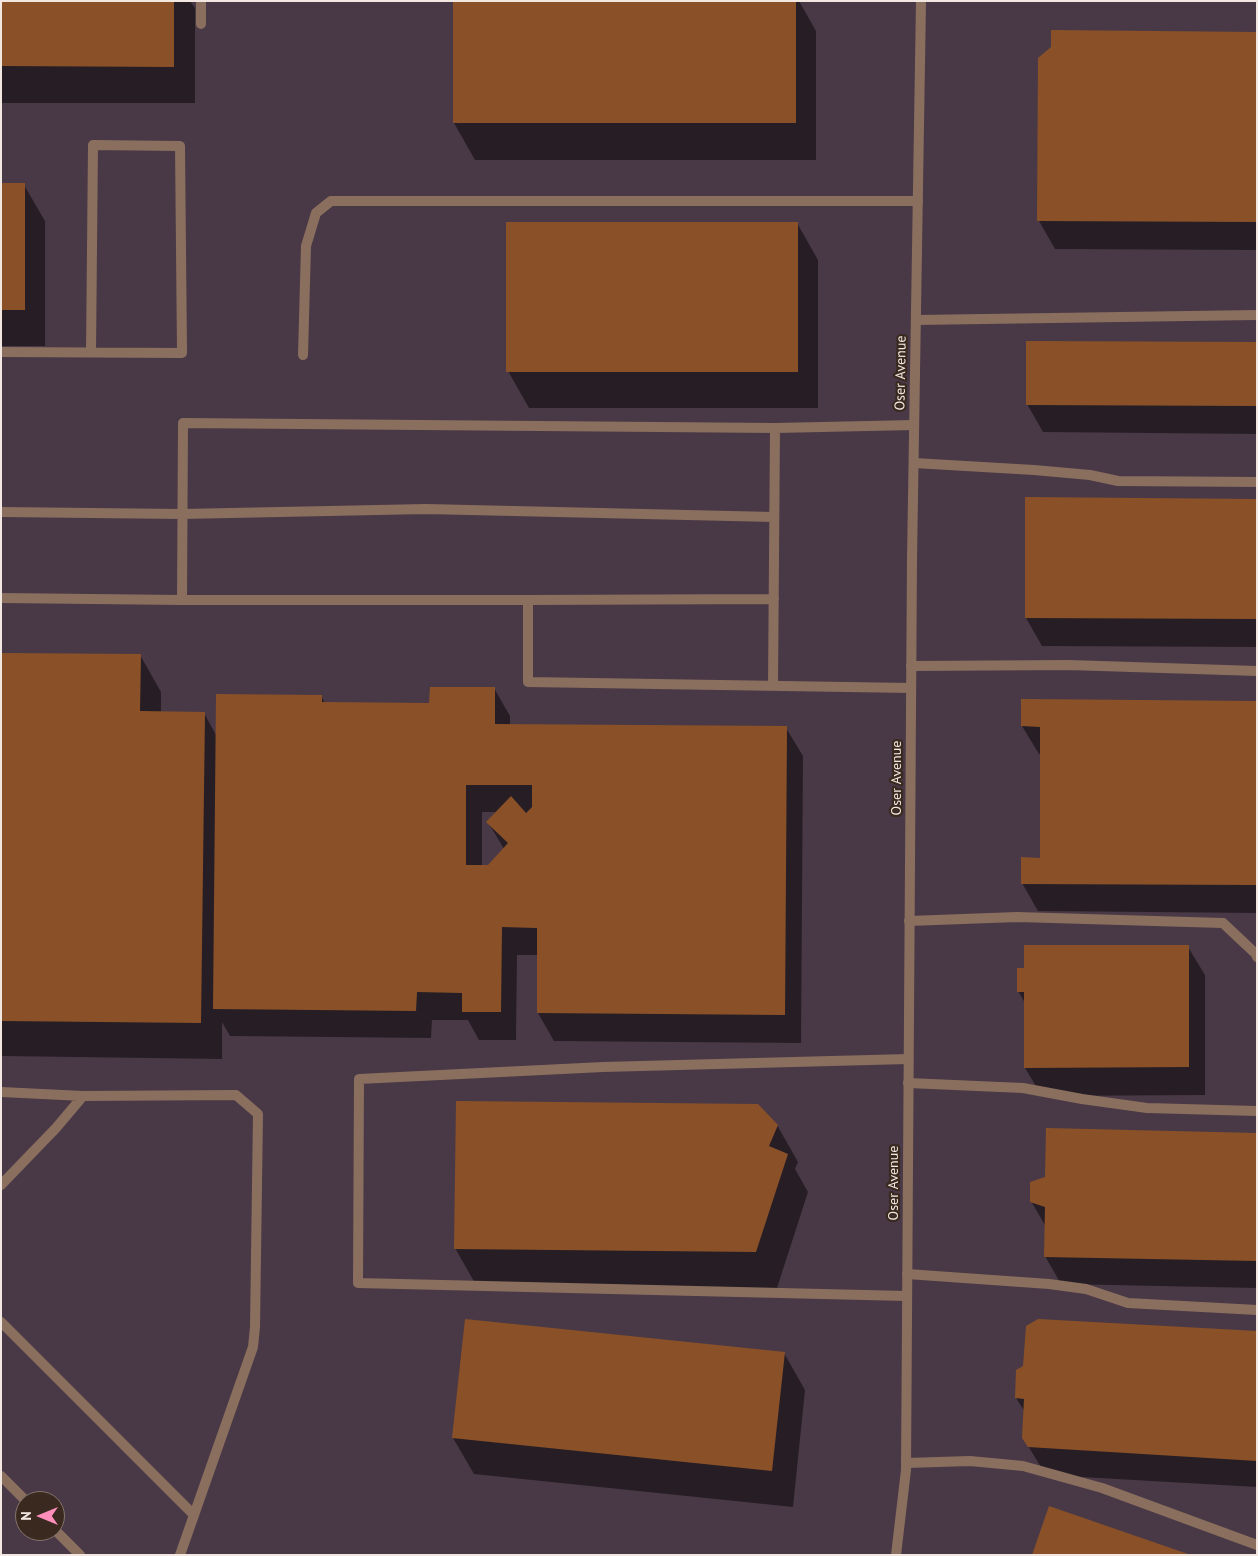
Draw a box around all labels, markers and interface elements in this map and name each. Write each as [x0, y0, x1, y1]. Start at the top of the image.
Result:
street label: Oser Avenue [892, 335, 910, 411]
street label: Oser Avenue [889, 741, 905, 815]
street label: Oser Avenue [886, 1146, 902, 1220]
north arrow [15, 1491, 65, 1541]
text: N [17, 1511, 35, 1521]

